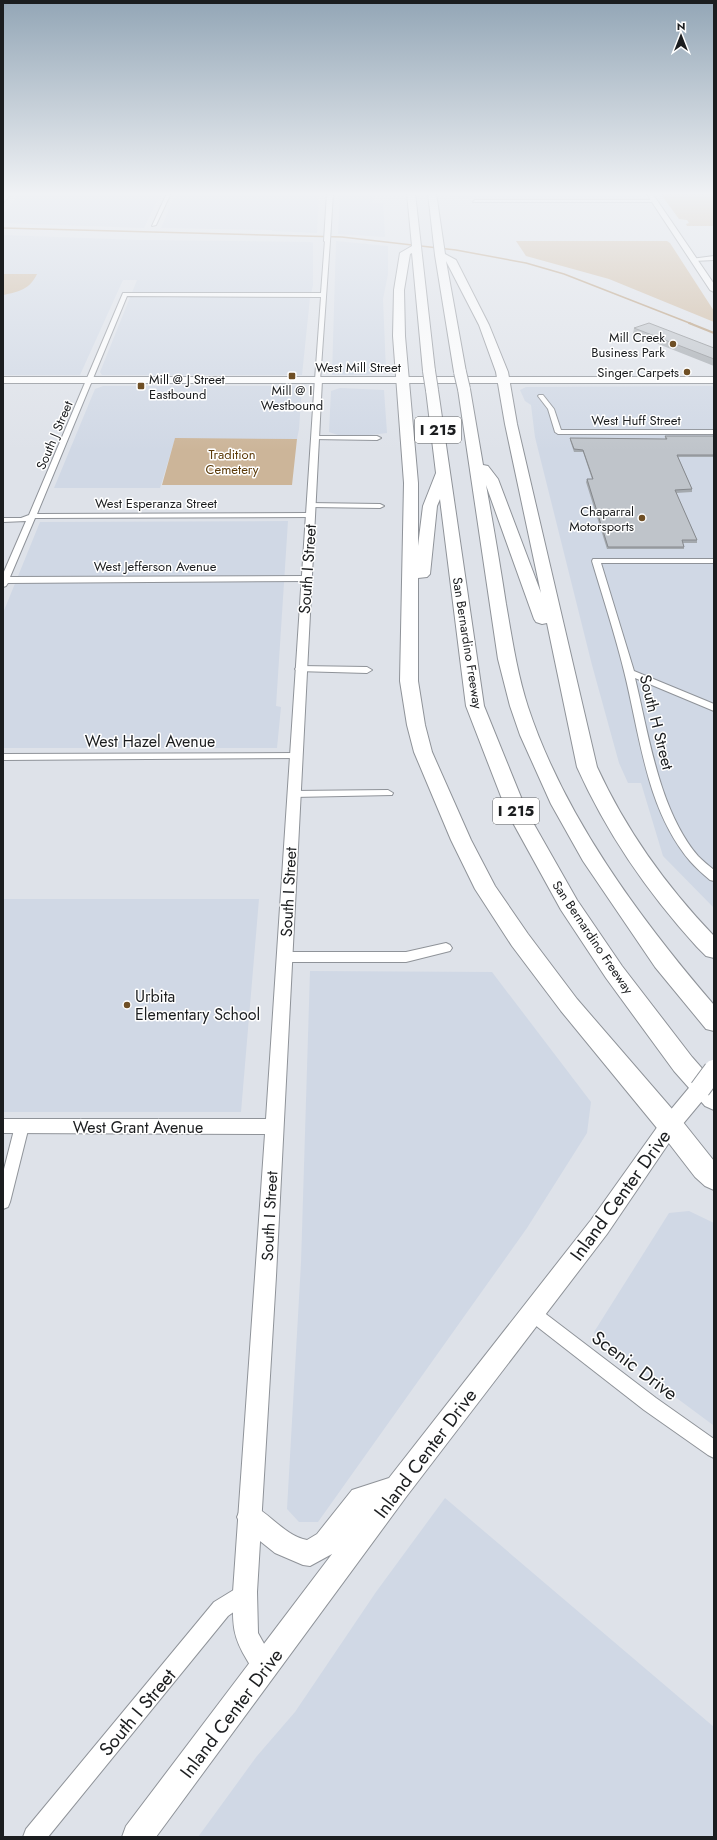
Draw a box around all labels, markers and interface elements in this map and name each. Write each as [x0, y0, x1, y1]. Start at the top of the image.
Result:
north arrow [661, 16, 701, 56]
text: N [677, 18, 685, 34]
place label: Mill Creek Business Park [591, 328, 665, 362]
marker: Mill Creek Business Park [668, 339, 678, 349]
street label: West Mill Street [315, 358, 402, 377]
place label: Singer Carpets [597, 363, 679, 382]
marker: Singer Carpets [682, 367, 692, 377]
place label: Mill @ J Street Eastbound [149, 370, 226, 404]
marker: Mill @ I Westbound [287, 371, 297, 381]
marker: Mill @ J Street Eastbound [136, 381, 146, 391]
place label: Mill @ I Westbound [261, 381, 323, 415]
street label: South J Street [31, 397, 78, 472]
street label: West Huff Street [591, 411, 682, 430]
road number: I 215 [415, 417, 461, 443]
park label: Tradition Cemetery [206, 445, 259, 479]
street label: West Esperanza Street [95, 494, 218, 513]
place label: Chaparral Motorsports [569, 502, 634, 536]
marker: Chaparral Motorsports [637, 513, 647, 523]
street label: South I Street [293, 523, 322, 615]
street label: West Jefferson Avenue [94, 557, 217, 576]
street label: San Bernardino Freeway [448, 576, 487, 711]
street label: South H Street [634, 672, 679, 772]
street label: West Hazel Avenue [85, 730, 215, 753]
road number: I 215 [493, 798, 539, 824]
street label: South I Street [275, 846, 302, 937]
street label: San Bernardino Freeway [547, 877, 638, 998]
place label: Urbita Elementary School [135, 985, 260, 1026]
marker: Urbita Elementary School [122, 1000, 132, 1010]
street label: West Grant Avenue [73, 1116, 203, 1139]
street label: Inland Center Drive [564, 1124, 677, 1266]
street label: South I Street [256, 1170, 283, 1261]
street label: Scenic Drive [586, 1324, 683, 1407]
street label: Inland Center Drive [368, 1383, 483, 1524]
street label: Inland Center Drive [174, 1643, 289, 1784]
street label: South I Street [93, 1662, 182, 1762]

